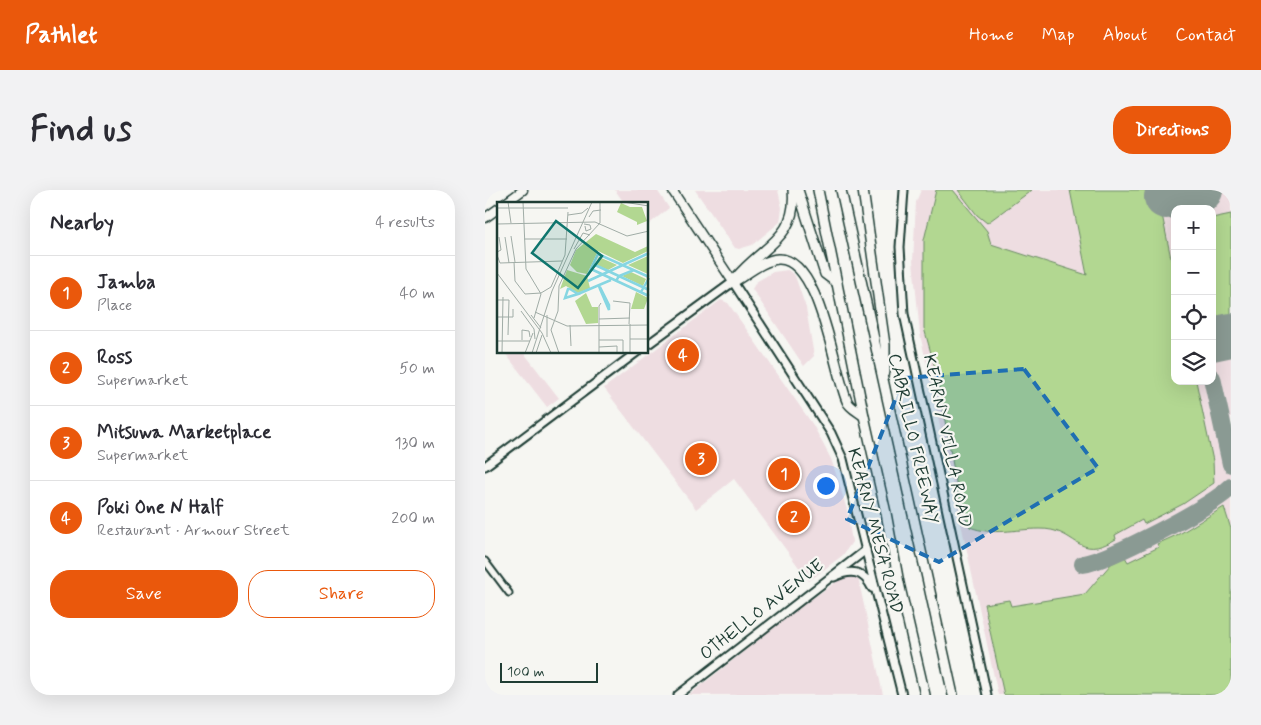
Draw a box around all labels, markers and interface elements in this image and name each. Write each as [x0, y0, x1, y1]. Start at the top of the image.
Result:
text: Pathlet [25, 20, 97, 51]
text: Home [969, 23, 1014, 47]
text: Map [1042, 23, 1075, 47]
text: About [1103, 23, 1147, 47]
text: Contact [1175, 23, 1236, 47]
button: Directions [1113, 106, 1231, 154]
text: Find us [30, 107, 132, 153]
inset map [497, 202, 649, 354]
map controls [1171, 205, 1216, 385]
button: + [1171, 205, 1216, 250]
text: Nearby [50, 209, 114, 237]
text: 4 results [375, 212, 435, 233]
button: − [1171, 250, 1216, 295]
text: Jamba [97, 270, 155, 295]
text: 1 [62, 283, 70, 304]
text: 40 m [399, 283, 435, 304]
text: Place [97, 295, 132, 316]
button: locate [1171, 295, 1216, 340]
pin: 4 [667, 336, 699, 374]
button: layers [1171, 340, 1216, 385]
text: Ross [97, 345, 132, 370]
street label: CABRILLO FREEWAY [882, 351, 944, 527]
street label: KEARNY VILLA ROAD [917, 352, 977, 530]
text: 2 [62, 358, 70, 379]
text: 50 m [399, 358, 435, 379]
text: Supermarket [97, 370, 188, 391]
text: Mitsuwa Marketplace [97, 420, 271, 445]
text: 3 [62, 433, 70, 454]
text: 130 m [394, 433, 435, 454]
pin: 3 [685, 440, 717, 478]
text: Supermarket [97, 445, 188, 466]
street label: KEARNY MESA ROAD [841, 445, 909, 617]
pin: 1 [768, 455, 800, 493]
your location [813, 473, 839, 499]
text: Poki One N Half [97, 495, 224, 520]
pin: 2 [778, 498, 810, 536]
text: 4 [61, 508, 71, 529]
text: 200 m [391, 508, 435, 529]
text: Restaurant · Armour Street [97, 520, 290, 541]
street label: OTHELLO AVENUE [695, 554, 829, 666]
button: Save [50, 570, 238, 618]
button: Share [248, 570, 435, 618]
scale bar [500, 660, 597, 683]
text: 100 m [507, 663, 545, 681]

